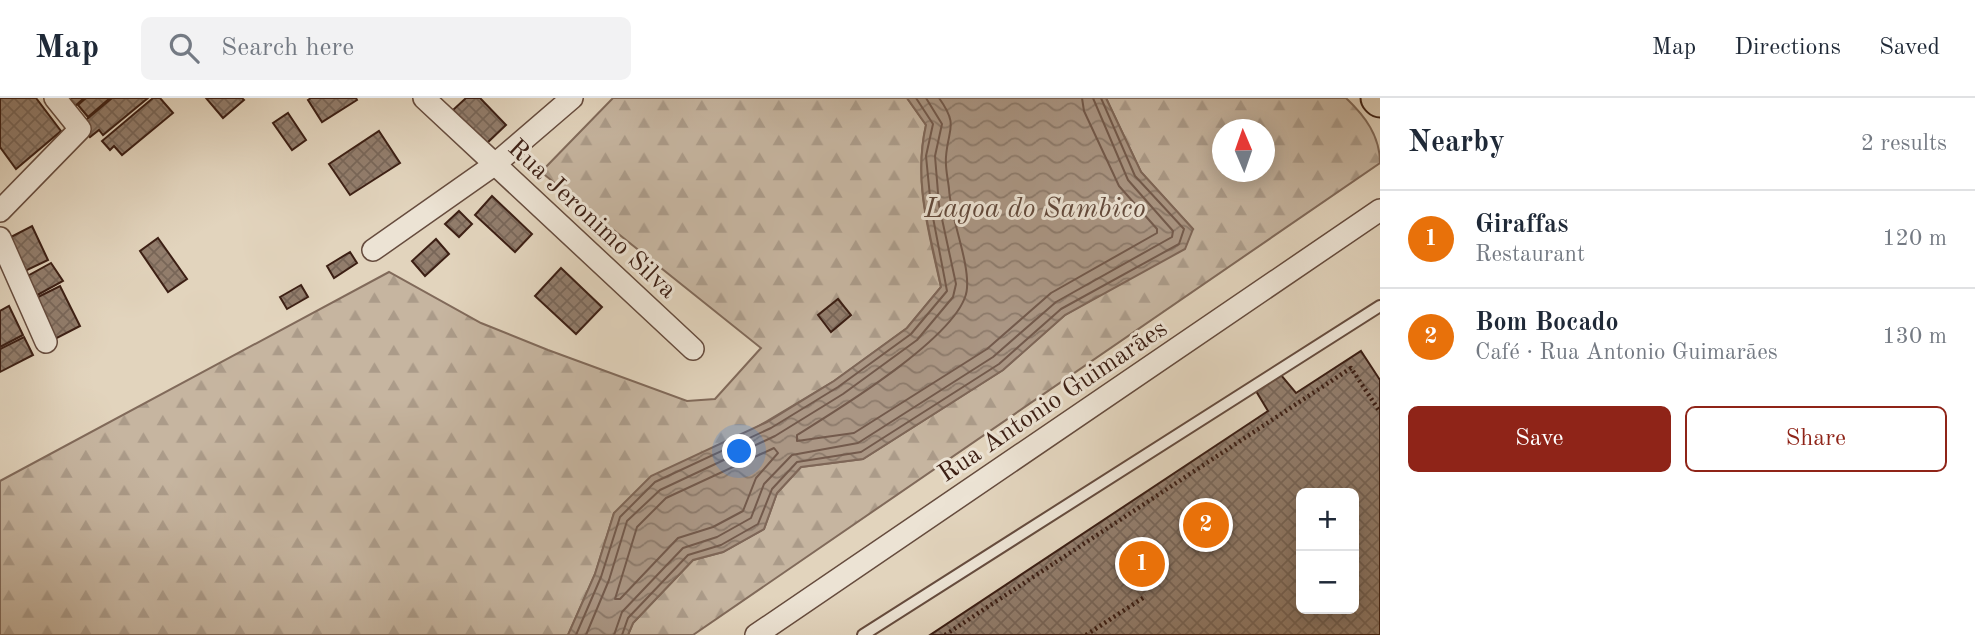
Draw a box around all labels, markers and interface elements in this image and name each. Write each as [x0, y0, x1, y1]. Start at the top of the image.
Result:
search box [141, 17, 631, 80]
icon: search [165, 29, 203, 67]
text: Map [35, 32, 99, 65]
text: Search here [221, 35, 354, 61]
text: Map [1652, 36, 1696, 60]
text: Directions [1734, 36, 1841, 60]
text: Saved [1879, 36, 1940, 60]
north arrow [1212, 119, 1275, 182]
text: Nearby [1408, 128, 1505, 158]
text: 2 results [1861, 132, 1947, 155]
street label: Rua Jeronimo Silva [502, 135, 681, 304]
water label: Lagoa do Sambico [923, 196, 1146, 224]
text: Giraffas [1475, 212, 1569, 238]
text: 1 [1424, 227, 1438, 250]
text: 120 m [1882, 227, 1947, 250]
text: Restaurant [1475, 243, 1585, 266]
text: Bom Bocado [1475, 310, 1619, 336]
street label: Rua Antonio Guimarães [934, 315, 1172, 488]
text: 2 [1424, 325, 1438, 348]
text: 130 m [1882, 325, 1947, 348]
text: Café · Rua Antonio Guimarães [1475, 341, 1778, 364]
button: Save [1408, 406, 1671, 472]
button: Share [1685, 406, 1947, 472]
your location [722, 434, 756, 468]
map controls [1296, 488, 1359, 614]
button: + [1296, 488, 1359, 551]
pin: 2 [1183, 499, 1229, 551]
pin: 1 [1119, 538, 1165, 590]
button: − [1296, 551, 1359, 614]

